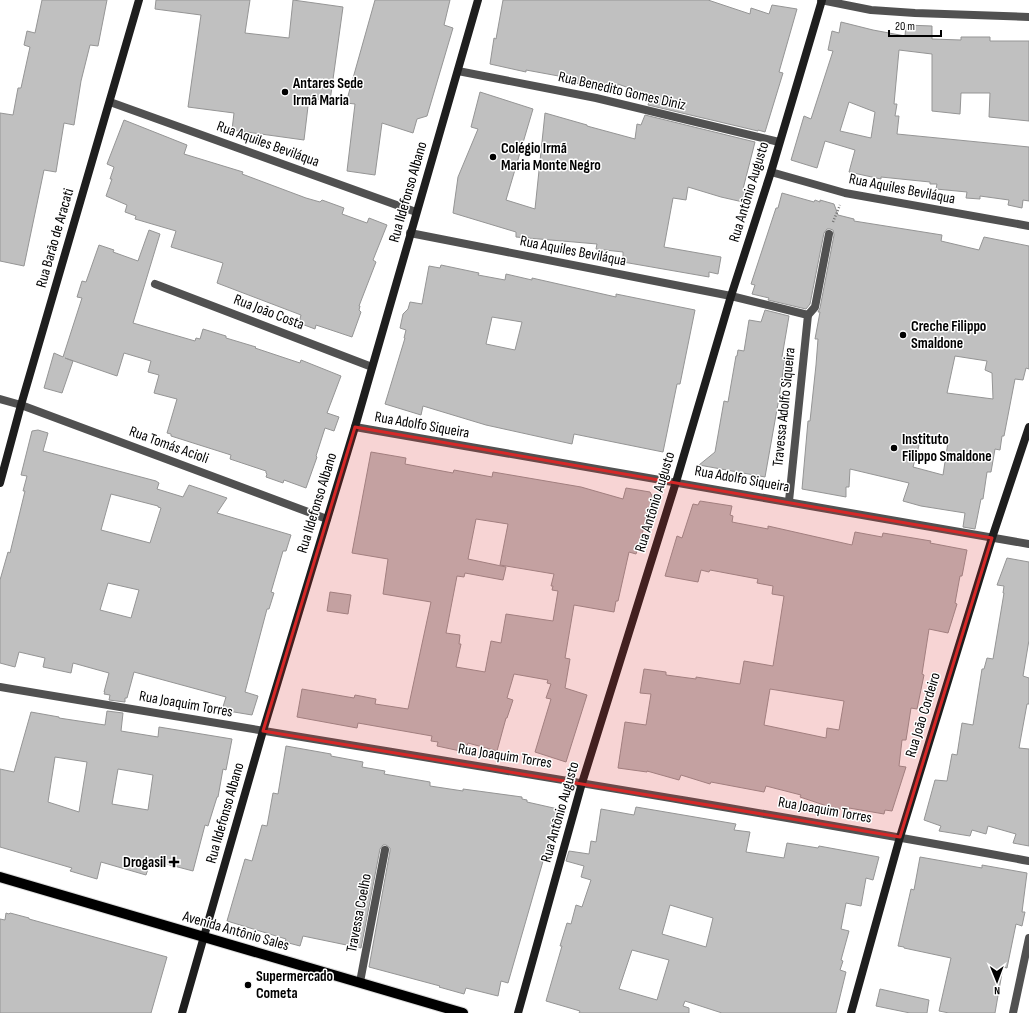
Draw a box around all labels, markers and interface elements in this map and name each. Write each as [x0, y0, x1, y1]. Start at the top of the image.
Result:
scale bar [889, 12, 941, 38]
text: 20 m [895, 19, 915, 34]
street label: Rua Benedito Gomes Diniz [556, 67, 688, 115]
place label: Antares Sede Irmã Maria [292, 74, 363, 110]
marker: Antares Sede Irmã Maria [280, 87, 290, 97]
street label: Rua Aquiles Beviláqua [214, 117, 322, 171]
street label: Rua Ildefonso Albano [385, 139, 431, 245]
place label: Colégio Irmã Maria Monte Negro [501, 139, 601, 175]
street label: Rua Antônio Augusto [725, 139, 773, 245]
marker: Colégio Irmã Maria Monte Negro [488, 152, 498, 162]
street label: Rua Aquiles Beviláqua [847, 169, 957, 209]
street label: Rua Barão de Aracati [32, 186, 78, 290]
street label: Rua Aquiles Beviláqua [518, 231, 628, 271]
street label: Rua João Costa [231, 290, 307, 334]
place label: Creche Filippo Smaldone [911, 317, 986, 353]
marker: Creche Filippo Smaldone [898, 330, 908, 340]
street label: Travessa Adolfo Siqueira [768, 346, 800, 467]
street label: Rua Adolfo Siqueira [373, 407, 471, 443]
street label: Rua Tomás Acioli [127, 422, 212, 468]
place label: Instituto Filippo Smaldone [902, 430, 992, 466]
marker: Instituto Filippo Smaldone [889, 443, 899, 453]
street label: Rua Antônio Augusto [631, 449, 679, 555]
street label: Rua Ildefonso Albano [293, 450, 341, 556]
street label: Rua Adolfo Siqueira [693, 461, 791, 497]
street label: Rua João Cordeiro [901, 670, 945, 760]
street label: Rua Joaquim Torres [138, 686, 234, 722]
street label: Rua Joaquim Torres [457, 739, 553, 773]
street label: Rua Antônio Augusto [537, 759, 583, 865]
street label: Rua Ildefonso Albano [202, 760, 248, 866]
street label: Rua Joaquim Torres [777, 792, 873, 828]
place label: Drogasil [123, 853, 166, 872]
marker: Drogasil [169, 857, 179, 867]
street label: Travessa Coelho [342, 872, 376, 954]
street label: Avenida Antônio Sales [180, 906, 291, 955]
north arrow [977, 961, 1017, 1001]
place label: Supermercado Cometa [256, 967, 333, 1003]
marker: Supermercado Cometa [243, 980, 253, 990]
text: N [994, 984, 1000, 997]

